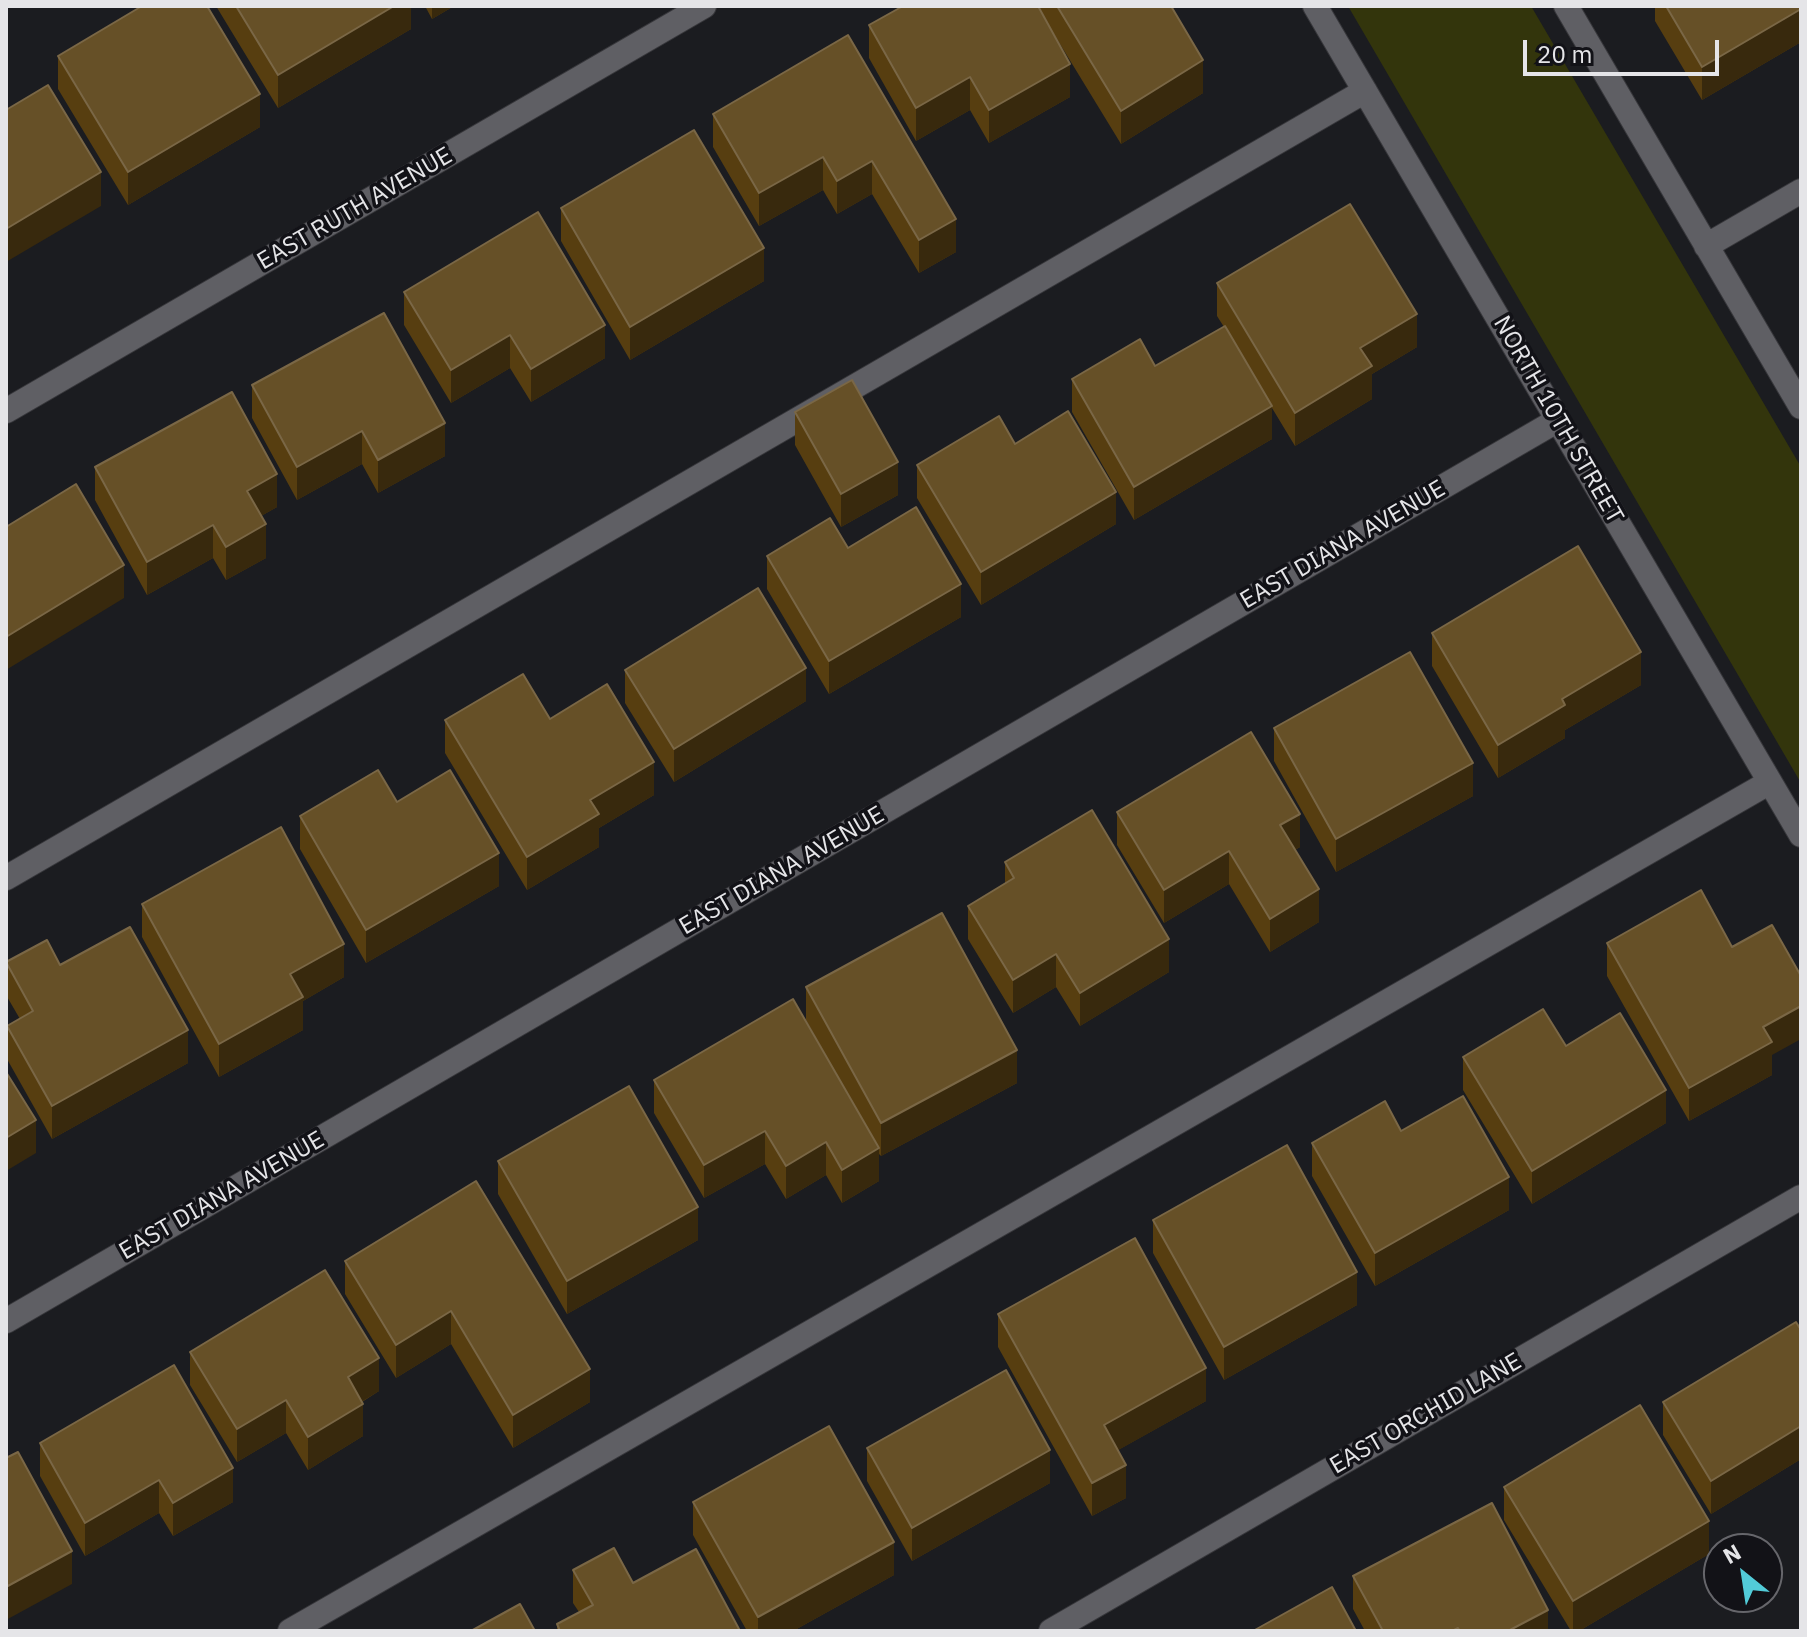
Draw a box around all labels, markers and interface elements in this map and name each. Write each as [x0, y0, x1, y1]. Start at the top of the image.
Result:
scale bar [1527, 24, 1723, 74]
text: 20 m [1537, 38, 1592, 70]
street label: EAST RUTH AVENUE [252, 141, 458, 277]
street label: NORTH 10TH STREET [1487, 311, 1629, 529]
street label: EAST DIANA AVENUE [1235, 475, 1451, 615]
street label: EAST DIANA AVENUE [674, 801, 890, 941]
street label: EAST DIANA AVENUE [114, 1126, 330, 1266]
street label: EAST ORCHID LANE [1325, 1347, 1527, 1481]
north arrow [1703, 1533, 1783, 1613]
text: N [1718, 1537, 1746, 1570]

